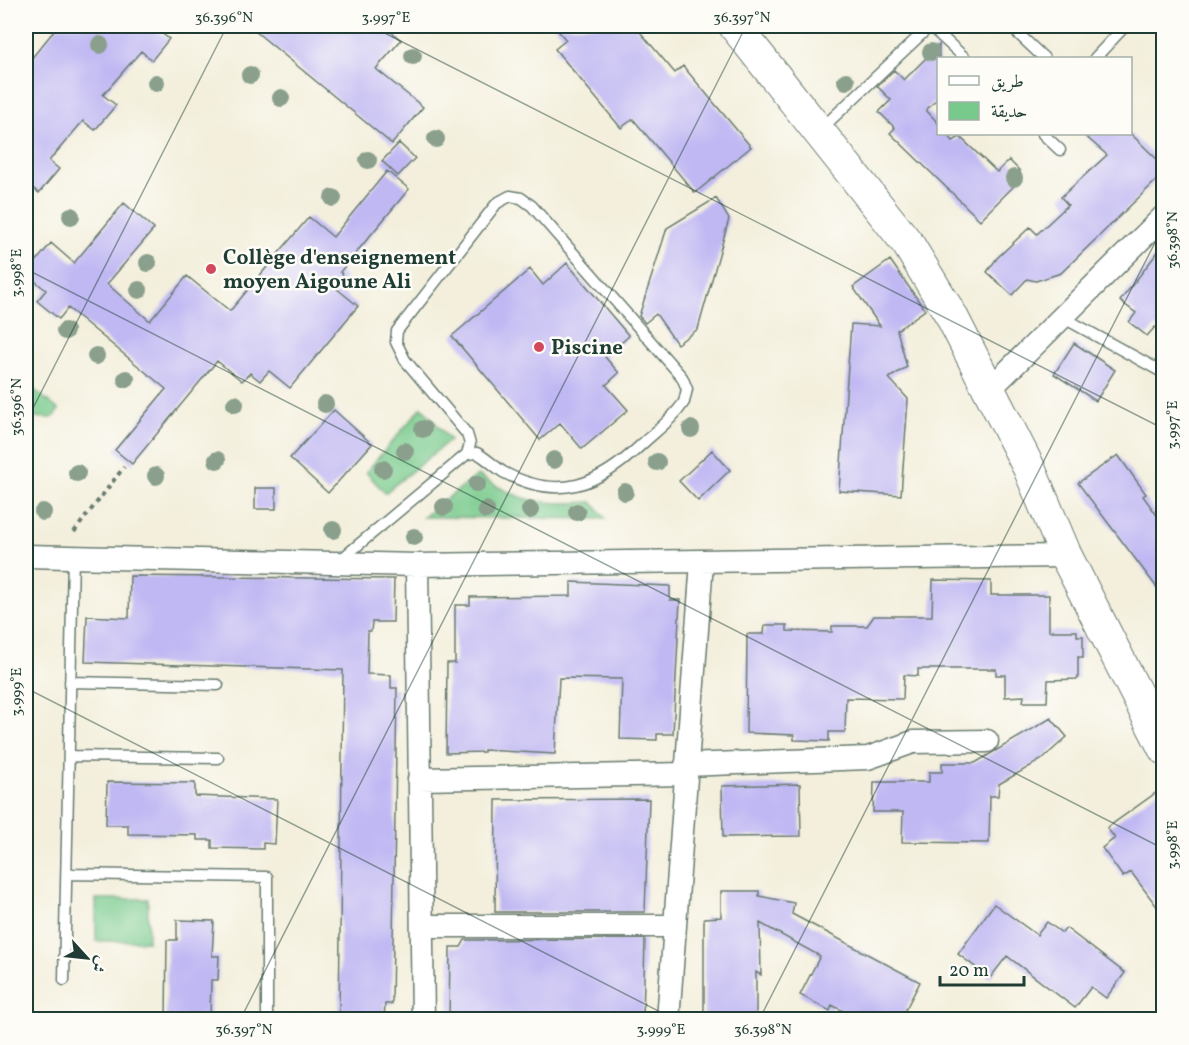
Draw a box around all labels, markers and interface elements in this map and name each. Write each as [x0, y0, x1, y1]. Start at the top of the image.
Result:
text: 36.396°N [195, 8, 253, 29]
text: 3.997°E [362, 8, 410, 29]
text: 36.397°N [713, 8, 771, 29]
legend [937, 57, 1132, 135]
text: طريق [991, 70, 1024, 95]
text: حديقة [991, 100, 1027, 125]
text: 36.398°N [1163, 211, 1184, 269]
place label: Collège d'enseignement moyen Aigoune Ali [223, 244, 456, 297]
text: 3.998°E [7, 248, 28, 298]
marker: Collège d'enseignement moyen Aigoune Ali [204, 262, 218, 276]
place label: Piscine [551, 334, 623, 363]
marker: Piscine [532, 340, 546, 354]
text: 36.396°N [7, 378, 28, 436]
text: 3.997°E [1163, 401, 1184, 449]
text: 3.999°E [7, 667, 28, 717]
text: 3.998°E [1163, 820, 1184, 870]
north arrow [57, 928, 117, 988]
scale bar [940, 949, 1024, 987]
text: ش [85, 952, 112, 976]
text: 20 m [949, 959, 989, 984]
text: 36.397°N [215, 1020, 273, 1041]
text: 3.999°E [636, 1020, 686, 1041]
text: 36.398°N [734, 1020, 792, 1041]

